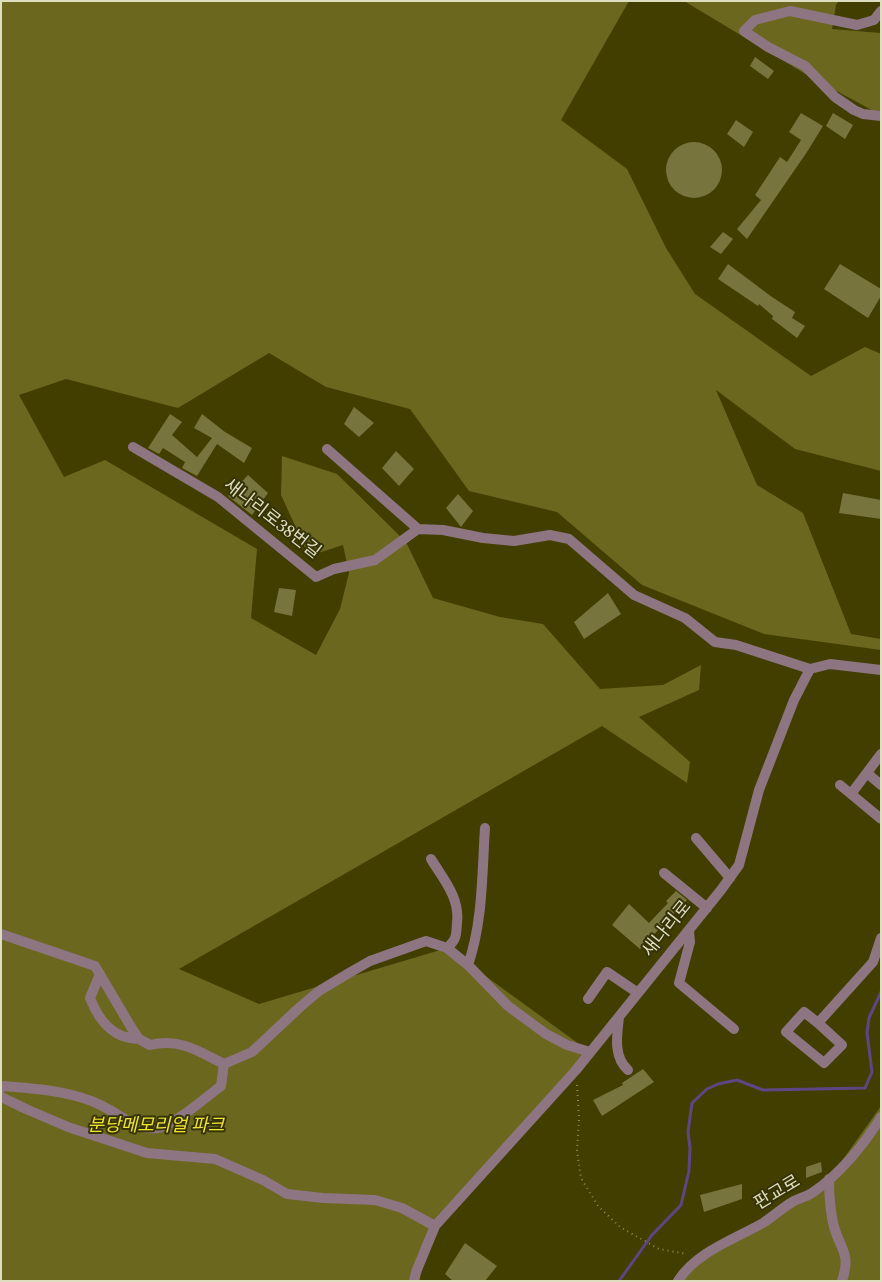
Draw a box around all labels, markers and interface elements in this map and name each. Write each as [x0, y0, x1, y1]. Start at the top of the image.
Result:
street label: 새나리로38번길 [218, 475, 324, 565]
street label: 새나리로 [639, 897, 697, 963]
park label: 분당메모리얼 파크 [88, 1116, 224, 1138]
street label: 판교로 [751, 1172, 805, 1216]

